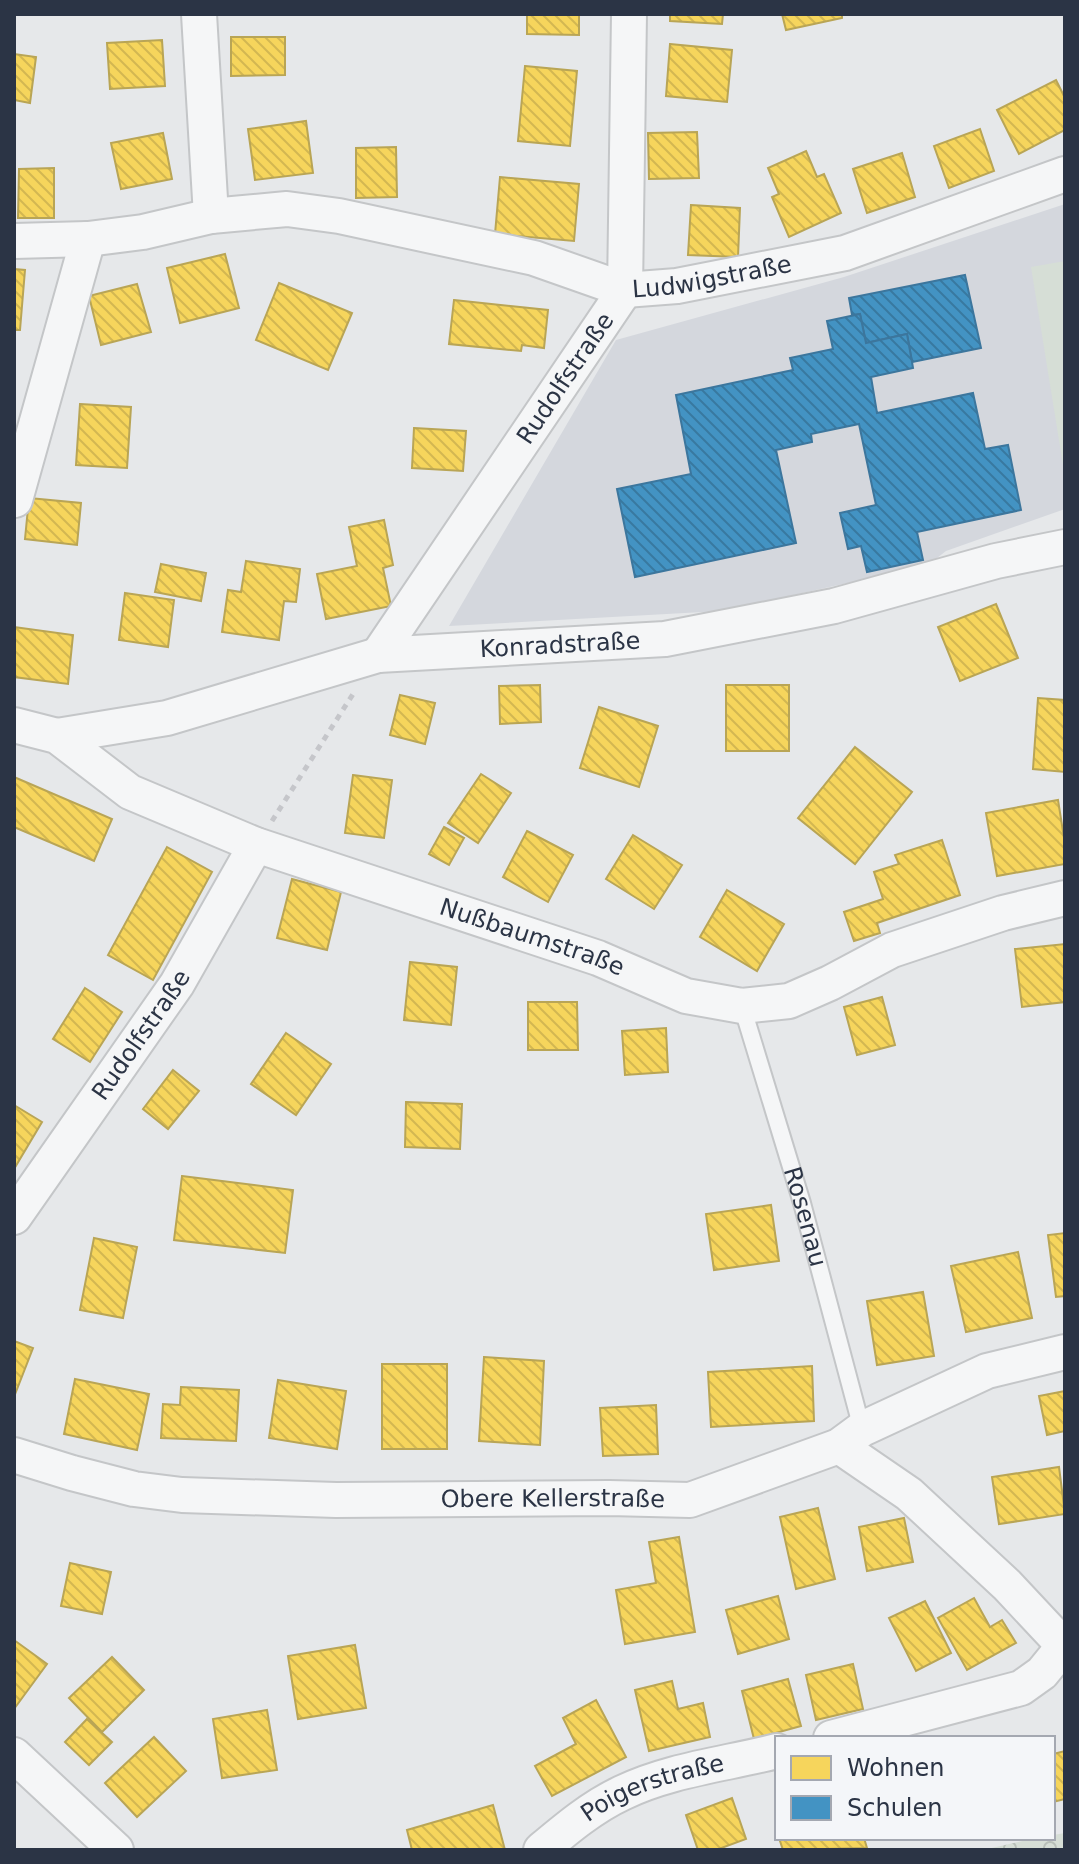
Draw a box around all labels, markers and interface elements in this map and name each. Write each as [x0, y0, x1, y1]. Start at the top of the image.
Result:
street label: Ludwigstraße [631, 250, 794, 303]
street label: Rudolfstraße [511, 307, 619, 449]
street label: Konradstraße [479, 626, 641, 663]
street label: Nußbaumstraße [436, 893, 629, 982]
street label: Rudolfstraße [86, 965, 196, 1106]
street label: Rosenau [778, 1163, 832, 1270]
street label: Obere Kellerstraße [441, 1484, 665, 1513]
legend [775, 1736, 1055, 1840]
street label: Poigerstraße [576, 1749, 727, 1828]
text: Wohnen [847, 1754, 944, 1782]
text: Schulen [847, 1794, 943, 1822]

